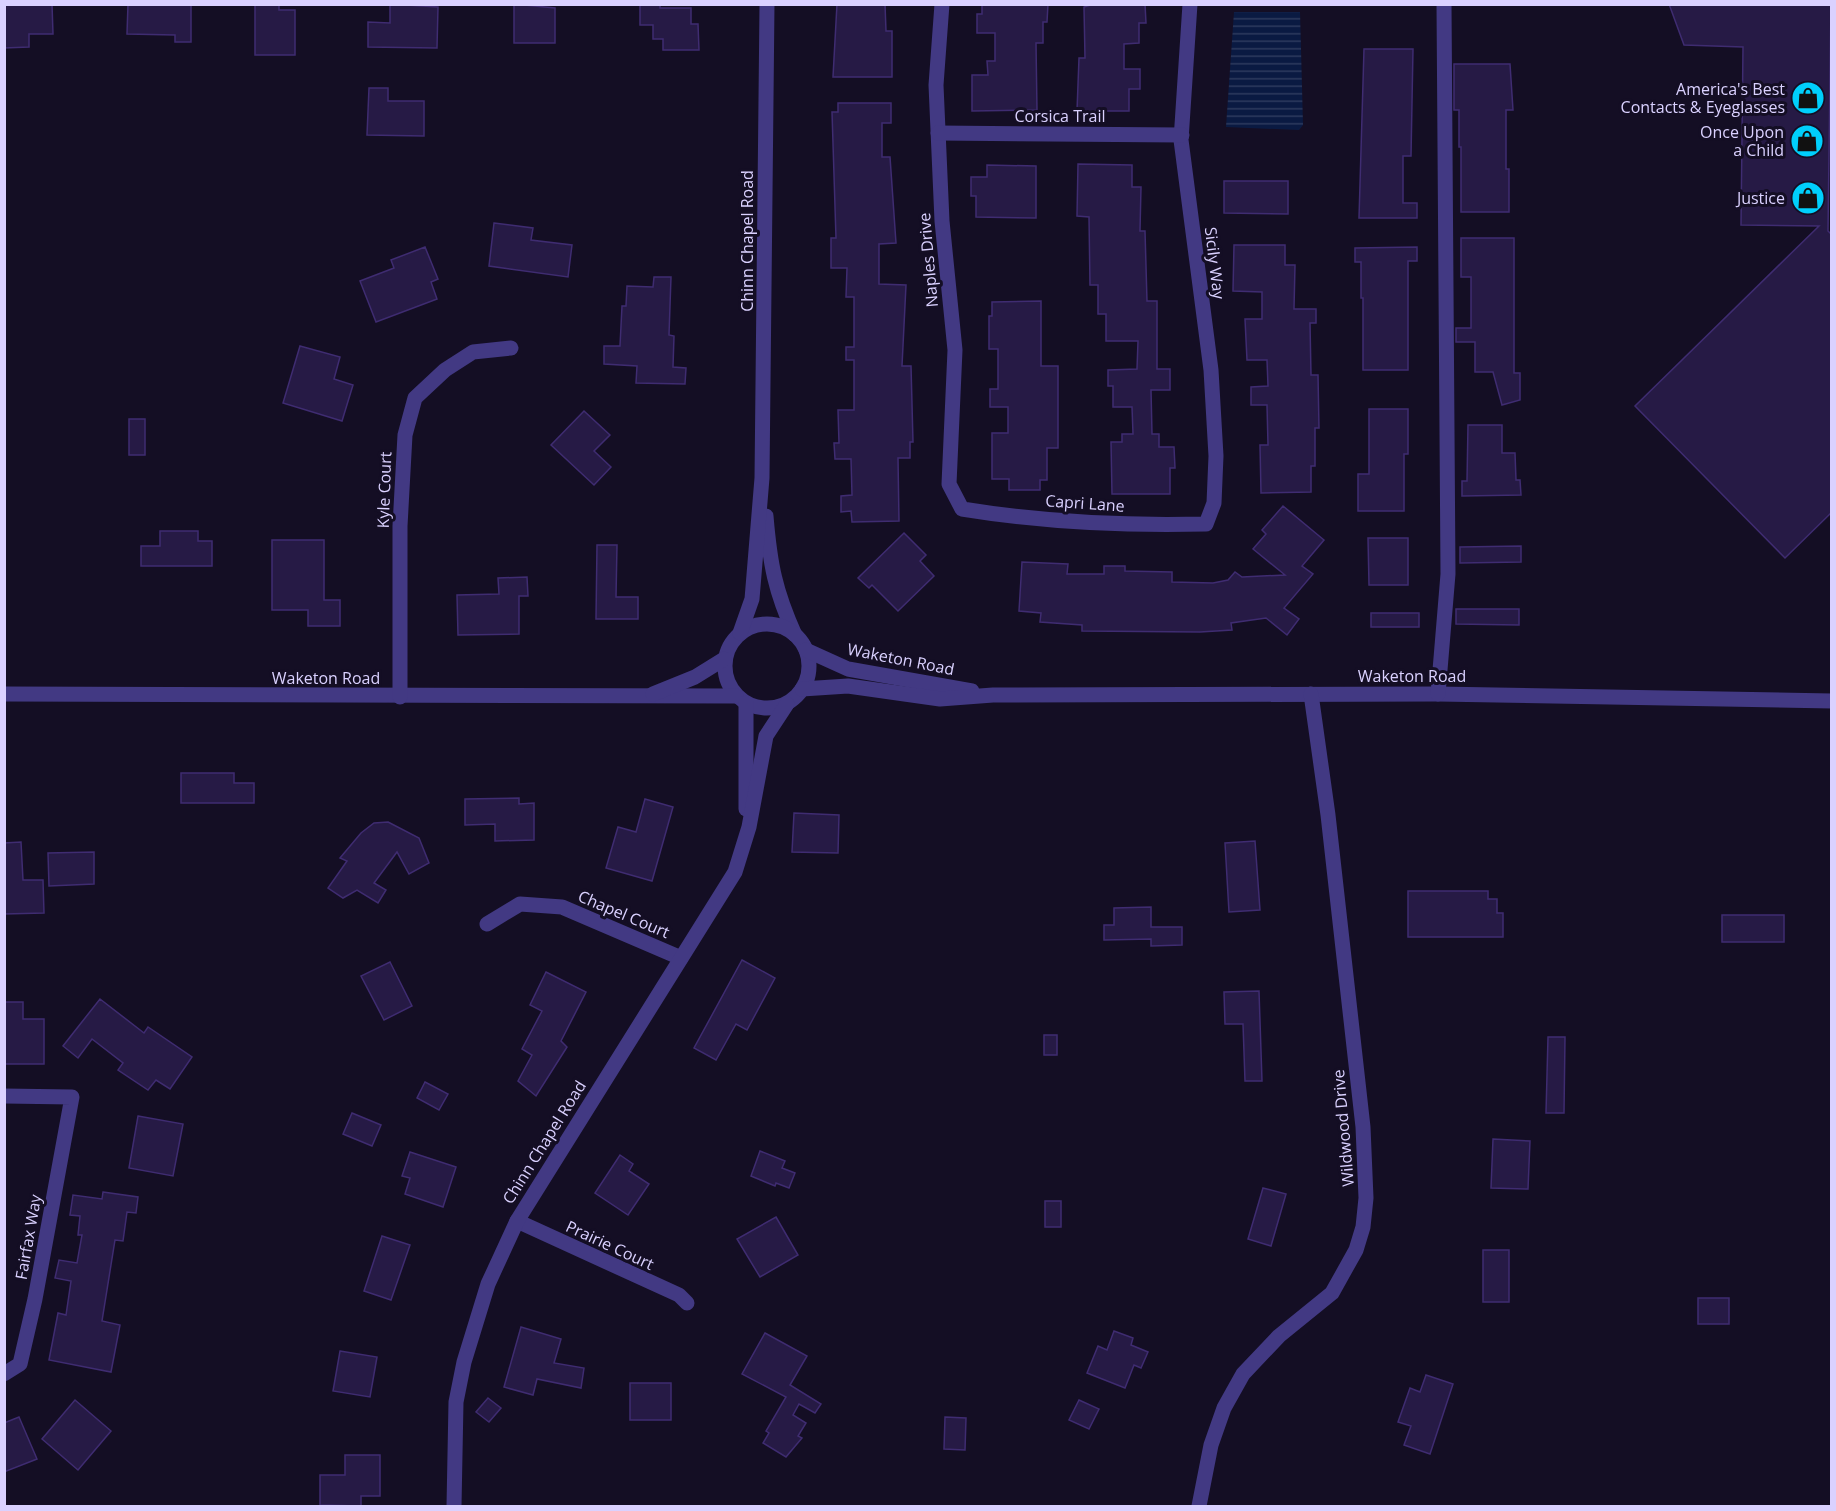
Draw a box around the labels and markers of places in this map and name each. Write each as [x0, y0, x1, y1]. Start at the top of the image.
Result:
place label: America's Best Contacts & Eyeglasses [1621, 78, 1785, 118]
shop icon: America's Best Contacts & Eyeglasses [1790, 80, 1826, 116]
place label: Once Upon a Child [1700, 121, 1784, 161]
shop icon: Once Upon a Child [1789, 123, 1825, 159]
shop icon: Justice [1790, 180, 1826, 216]
place label: Justice [1735, 187, 1785, 209]

